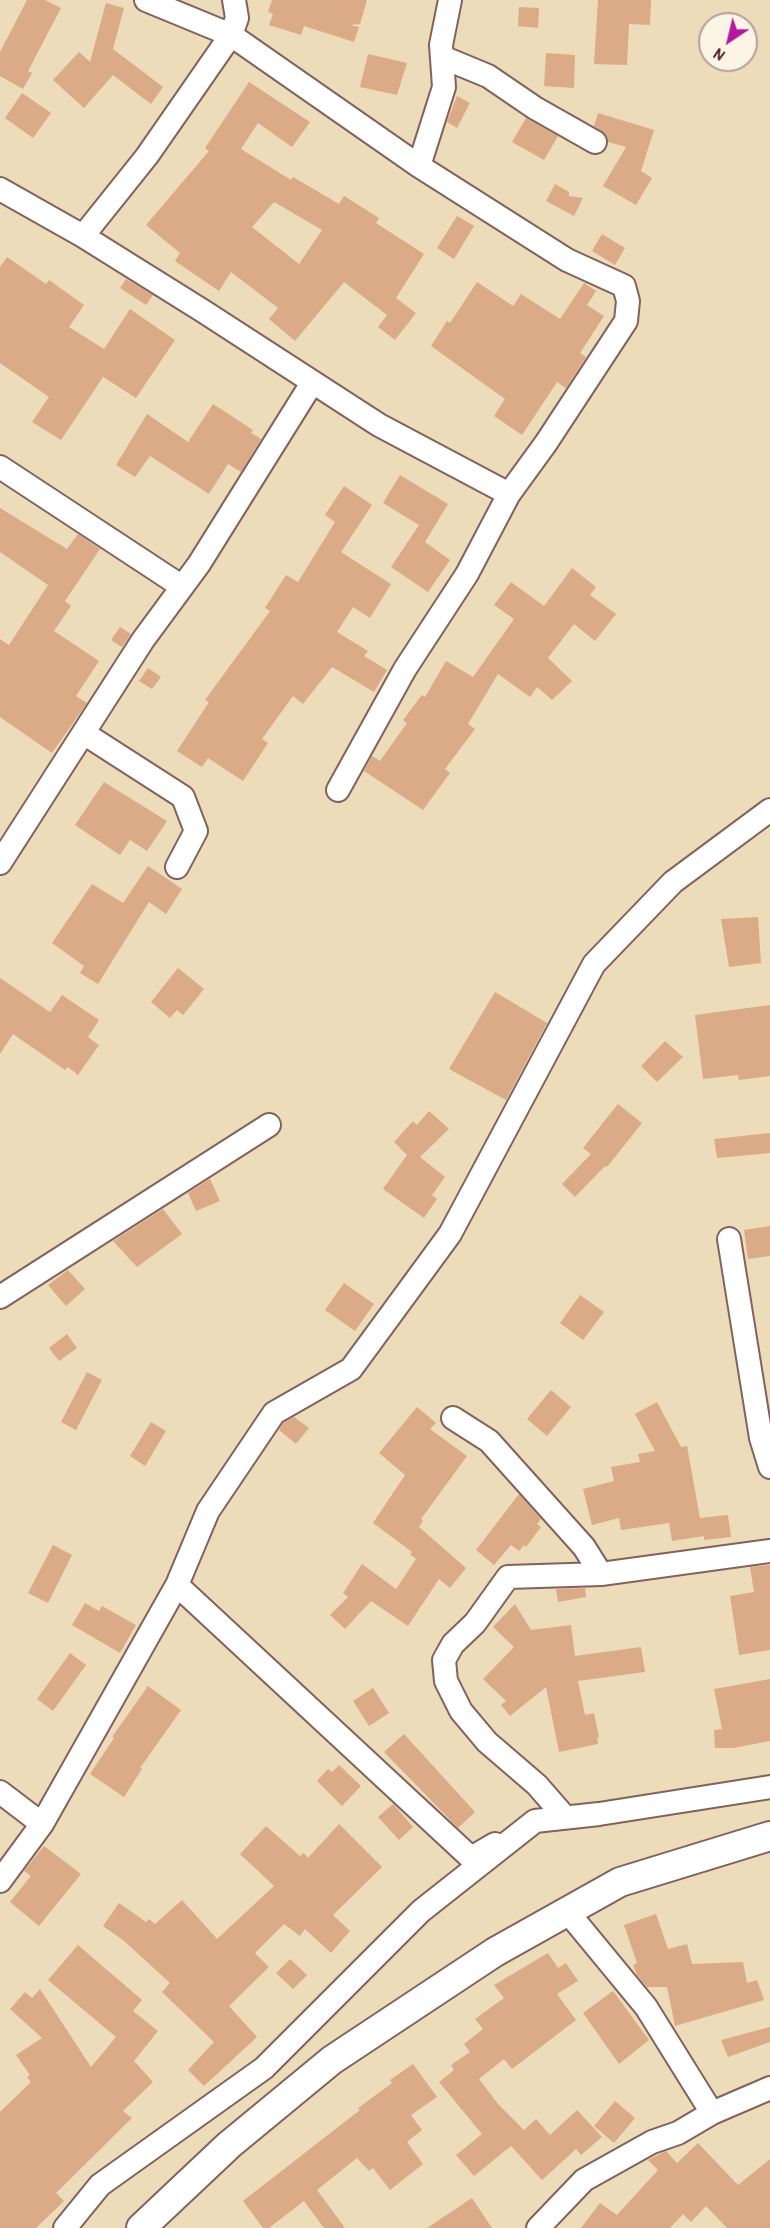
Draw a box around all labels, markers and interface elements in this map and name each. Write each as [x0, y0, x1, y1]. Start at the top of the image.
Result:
north arrow [698, 12, 758, 72]
text: N [709, 44, 729, 67]

